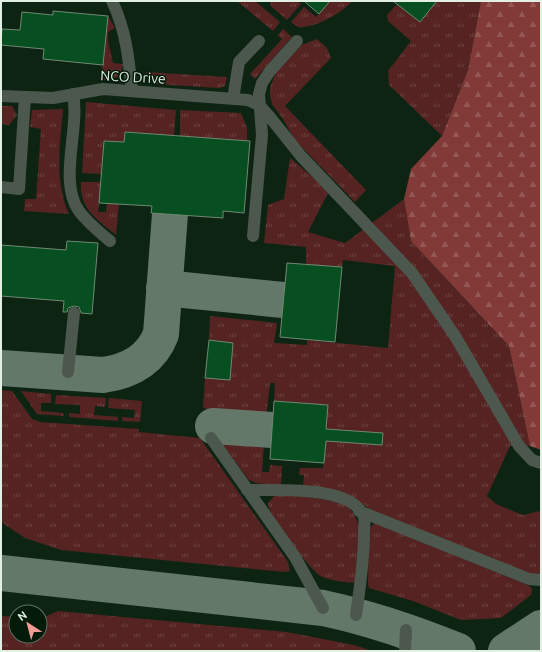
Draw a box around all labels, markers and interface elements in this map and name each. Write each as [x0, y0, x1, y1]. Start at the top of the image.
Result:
street label: NCO Drive [100, 67, 166, 87]
north arrow [8, 604, 48, 644]
text: N [15, 609, 29, 623]

